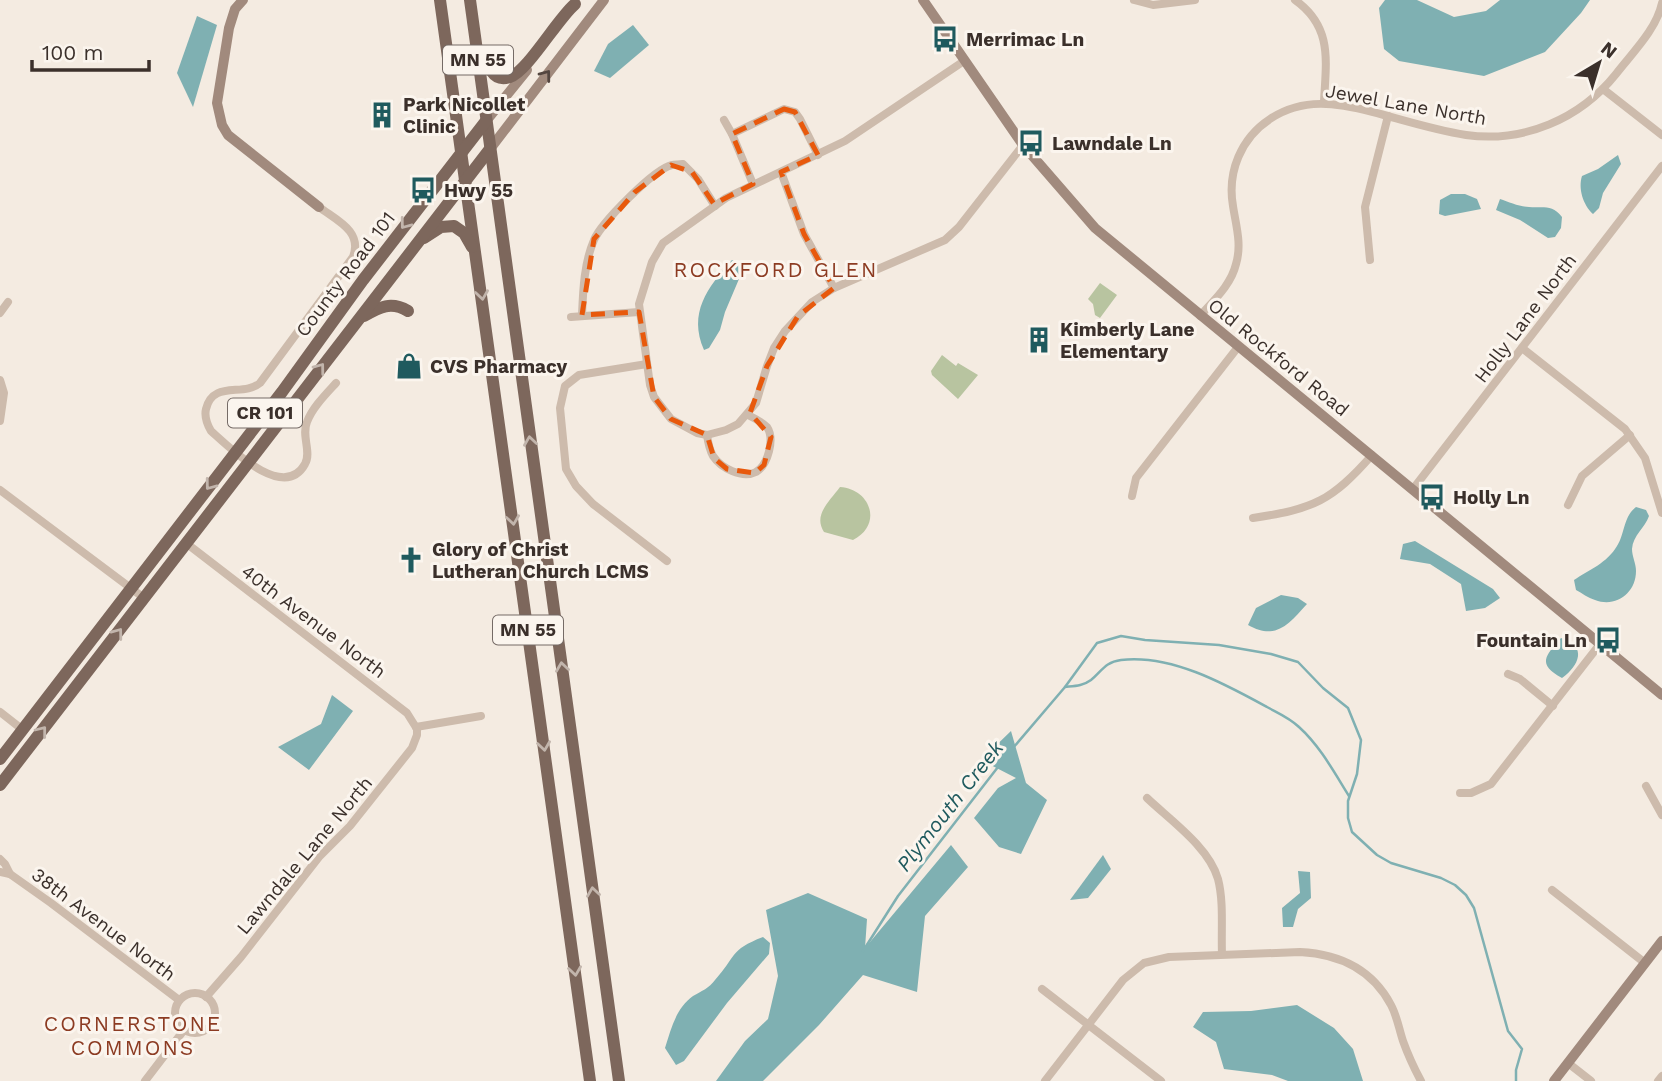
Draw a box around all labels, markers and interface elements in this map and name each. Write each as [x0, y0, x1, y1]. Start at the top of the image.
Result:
bus stop icon: Merrimac Ln [930, 24, 960, 54]
scale bar [32, 28, 149, 72]
place label: Merrimac Ln [966, 28, 1084, 51]
north arrow [1564, 28, 1634, 98]
text: N [1597, 37, 1622, 63]
text: 100 m [42, 40, 104, 65]
road number: MN 55 [443, 46, 513, 74]
one-way arrow [538, 70, 551, 83]
street label: Jewel Lane North [1324, 79, 1488, 130]
place label: Park Nicollet Clinic [403, 93, 526, 138]
building icon: Park Nicollet Clinic [367, 100, 397, 130]
bus stop icon: Lawndale Ln [1016, 128, 1046, 158]
place label: Lawndale Ln [1052, 132, 1172, 155]
bus stop icon: Hwy 55 [408, 175, 438, 205]
place label: Hwy 55 [444, 179, 513, 202]
street label: County Road 101 [291, 207, 400, 341]
one-way arrow [400, 217, 413, 229]
street label: Holly Lane North [1469, 249, 1581, 387]
district label: ROCKFORD GLEN [674, 257, 878, 282]
one-way arrow [474, 289, 489, 301]
street label: Old Rockford Road [1204, 294, 1354, 421]
place label: Kimberly Lane Elementary [1060, 318, 1195, 363]
building icon: Kimberly Lane Elementary [1024, 325, 1054, 355]
shop icon: CVS Pharmacy [394, 351, 424, 381]
place label: CVS Pharmacy [430, 355, 568, 378]
one-way arrow [312, 364, 325, 376]
road number: CR 101 [228, 398, 302, 428]
one-way arrow [523, 435, 538, 447]
one-way arrow [206, 477, 219, 490]
bus stop icon: Holly Ln [1417, 482, 1447, 512]
place label: Holly Ln [1453, 486, 1529, 509]
one-way arrow [505, 515, 520, 526]
place label: Glory of Christ Lutheran Church LCMS [432, 538, 649, 583]
church icon: Glory of Christ Lutheran Church LCMS [396, 545, 426, 575]
street label: 40th Avenue North [237, 560, 390, 683]
road number: MN 55 [493, 616, 563, 644]
bus stop icon: Fountain Ln [1593, 625, 1623, 655]
one-way arrow [109, 628, 122, 640]
place label: Fountain Ln [1476, 629, 1587, 652]
one-way arrow [554, 661, 569, 673]
one-way arrow [33, 726, 46, 739]
water label: Plymouth Creek [891, 735, 1009, 876]
one-way arrow [537, 740, 552, 752]
street label: Lawndale Lane North [232, 772, 377, 939]
street label: 38th Avenue North [27, 863, 180, 986]
one-way arrow [585, 886, 600, 898]
one-way arrow [567, 965, 582, 977]
district label: CORNERSTONE COMMONS [44, 1011, 222, 1060]

